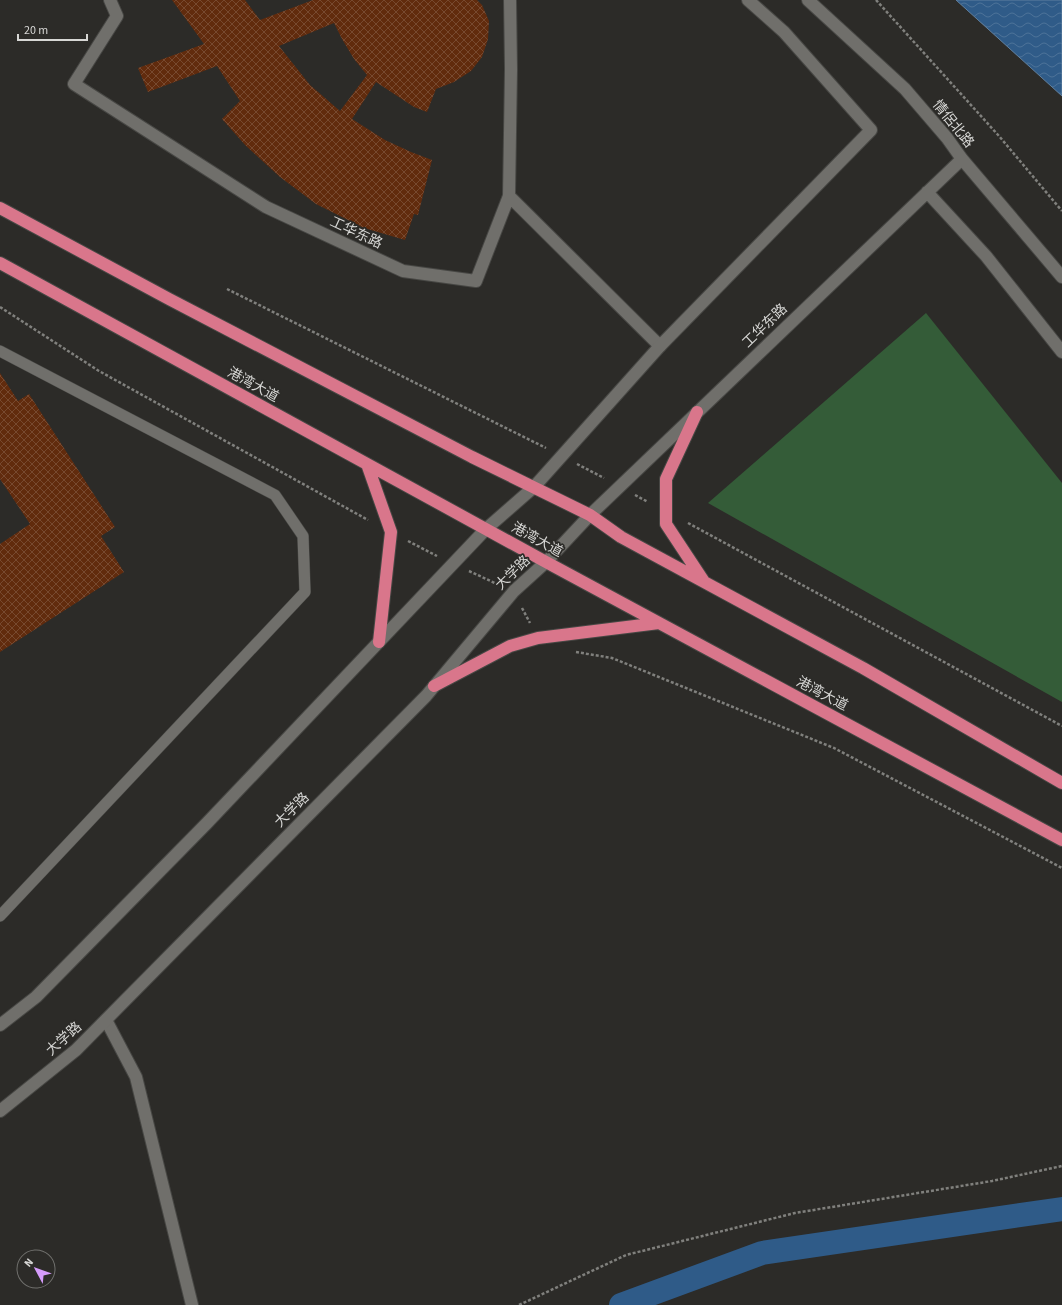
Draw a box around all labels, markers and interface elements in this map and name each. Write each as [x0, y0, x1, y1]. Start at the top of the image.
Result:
scale bar [18, 16, 87, 42]
text: 20 m [24, 22, 48, 39]
street label: 情侶北路 [928, 96, 978, 152]
street label: 工华东路 [326, 212, 386, 254]
street label: 工华东路 [738, 299, 792, 353]
street label: 港湾大道 [224, 363, 282, 407]
street label: 港湾大道 [508, 518, 566, 562]
street label: 大学路 [491, 551, 535, 595]
street label: 港湾大道 [793, 672, 851, 716]
street label: 大学路 [270, 788, 314, 832]
street label: 大学路 [42, 1018, 86, 1060]
north arrow [16, 1249, 56, 1289]
text: N [21, 1255, 37, 1270]

